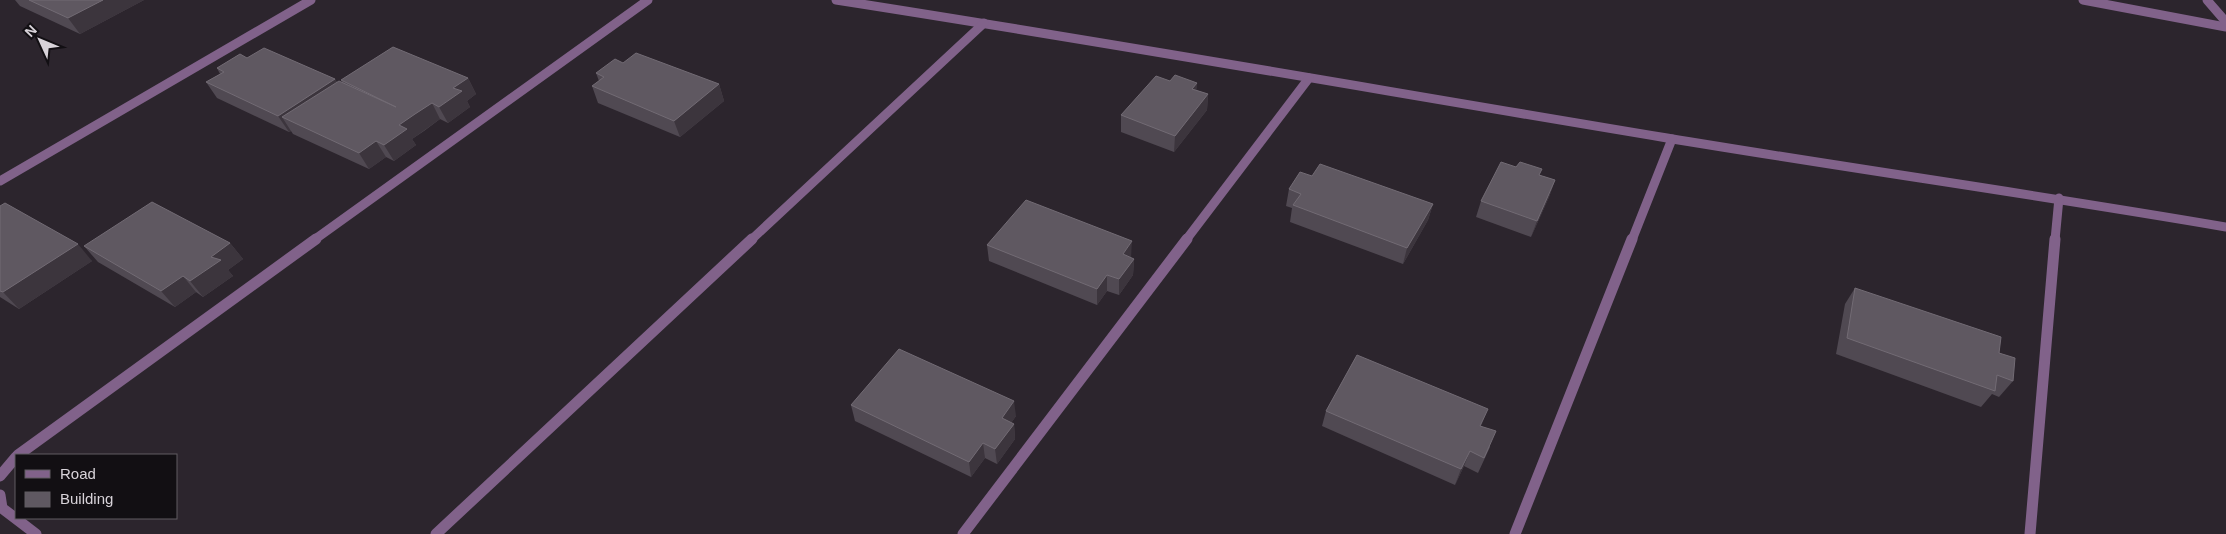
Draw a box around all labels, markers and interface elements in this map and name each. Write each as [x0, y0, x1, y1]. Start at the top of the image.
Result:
north arrow [15, 15, 65, 65]
text: N [21, 22, 40, 40]
legend [15, 454, 178, 519]
text: Road [60, 465, 96, 482]
text: Building [60, 490, 113, 507]

